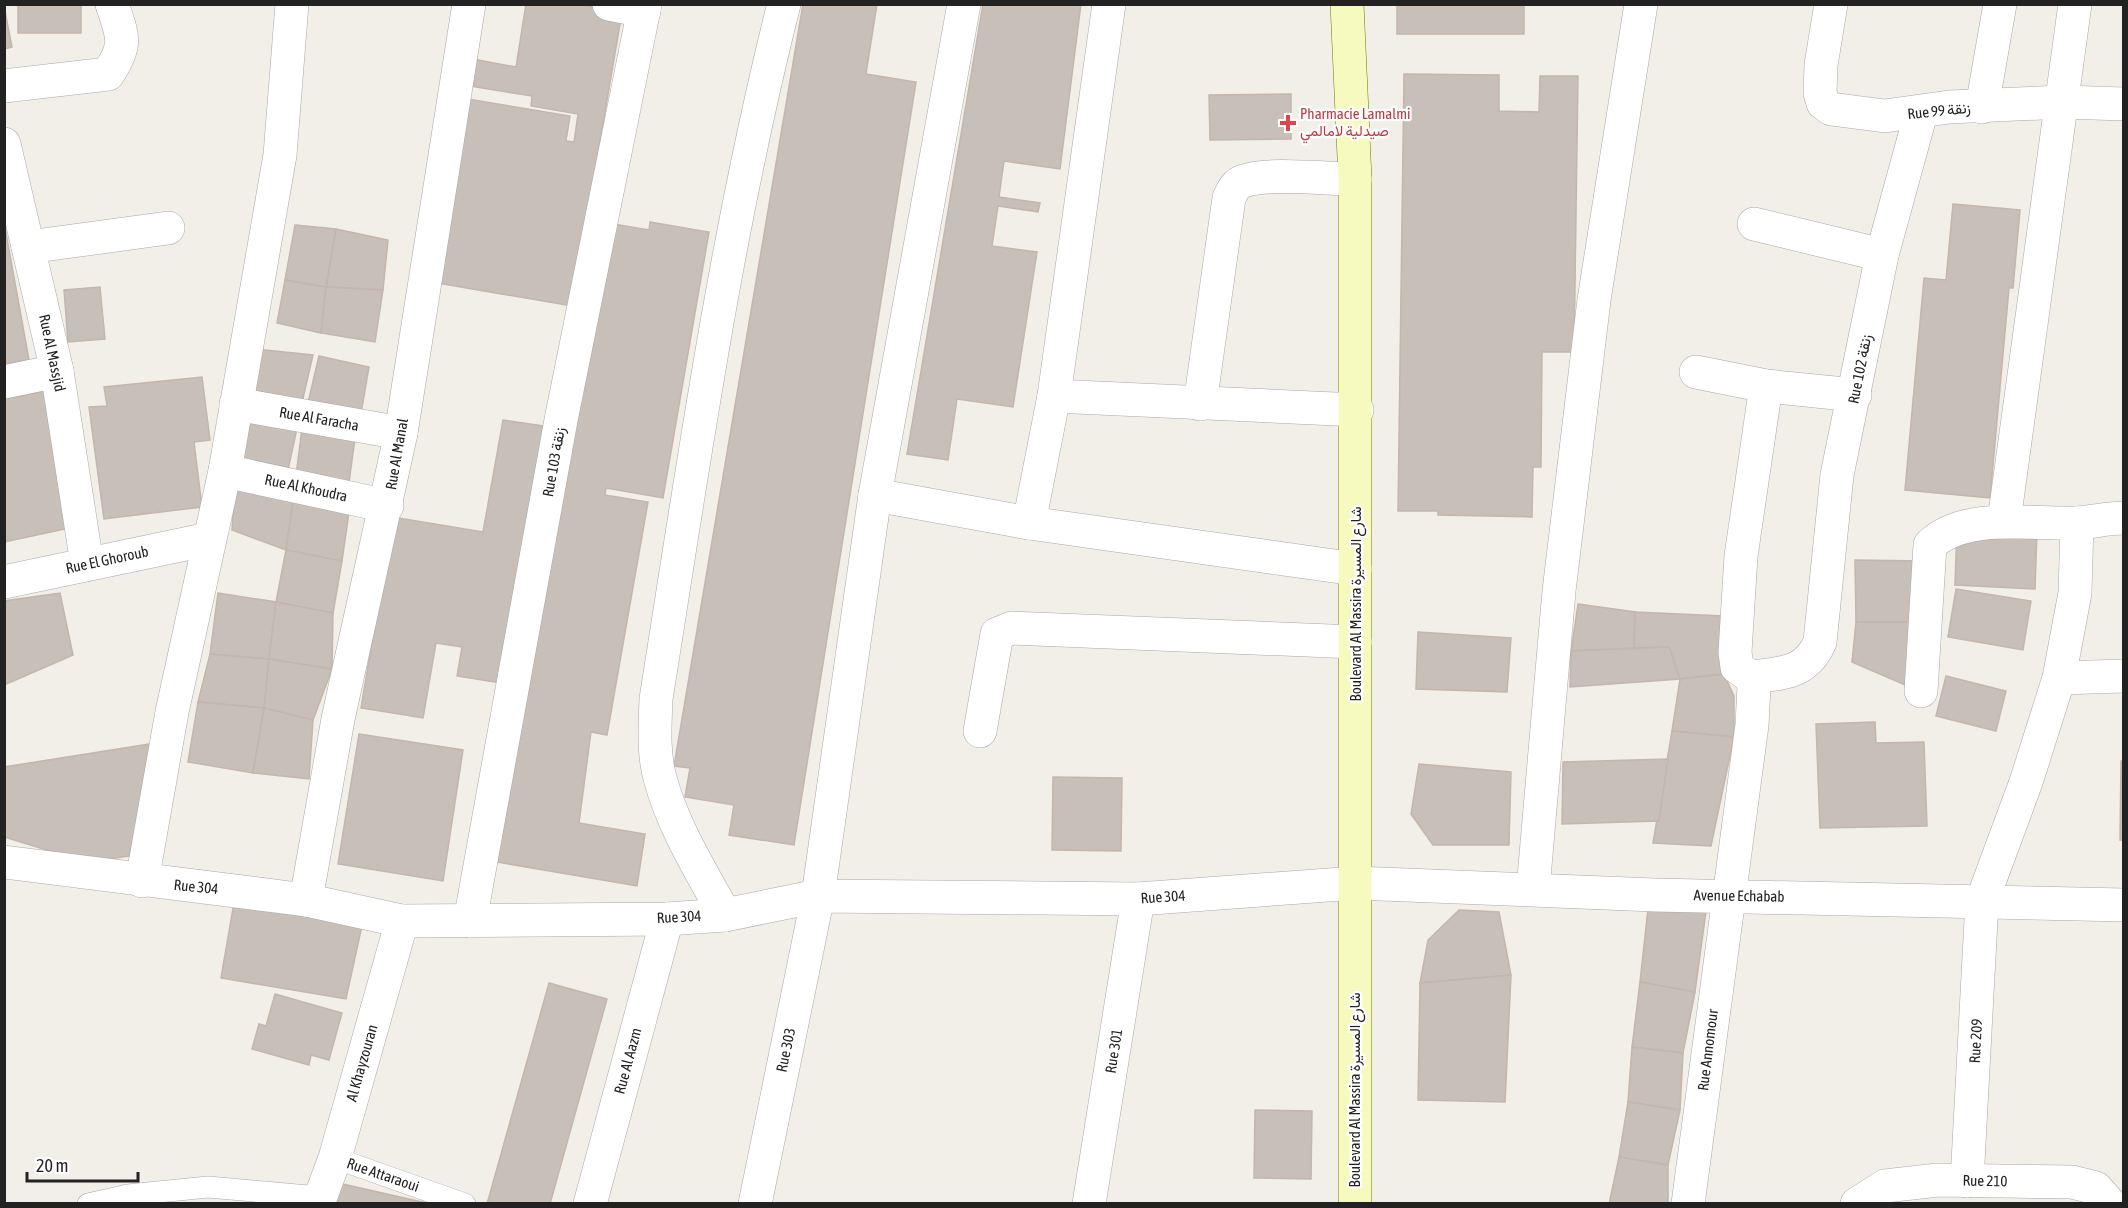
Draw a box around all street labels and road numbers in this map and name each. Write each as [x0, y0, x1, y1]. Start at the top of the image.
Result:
street label: Rue 99 زنقة [1907, 99, 1971, 123]
street label: Rue Al Massjid [36, 313, 69, 393]
street label: Rue 102 زنقة [1844, 333, 1876, 405]
street label: Rue Al Faracha [278, 403, 360, 434]
street label: Rue Al Manal [382, 417, 411, 491]
street label: Rue 103 زنقة [539, 426, 569, 498]
street label: Rue Al Khoudra [263, 470, 349, 505]
street label: Boulevard Al Massira شارع المسيرة [1347, 506, 1367, 701]
street label: Rue El Ghoroub [64, 542, 150, 577]
street label: Rue 304 [173, 876, 219, 897]
street label: Rue 304 [1140, 886, 1186, 907]
street label: Avenue Echabab [1693, 886, 1785, 905]
street label: Rue 304 [656, 907, 702, 926]
street label: Boulevard Al Massira شارع المسيرة [1346, 992, 1366, 1187]
street label: Rue Annomour [1694, 1008, 1721, 1092]
street label: Rue 209 [1966, 1018, 1985, 1064]
street label: Al Khayzouran [342, 1023, 381, 1103]
street label: Rue Al Aazm [611, 1026, 644, 1096]
street label: Rue 303 [773, 1026, 798, 1074]
street label: Rue 301 [1102, 1027, 1125, 1074]
street label: Rue Attaraoui [345, 1154, 422, 1195]
street label: Rue 210 [1962, 1172, 2008, 1189]

